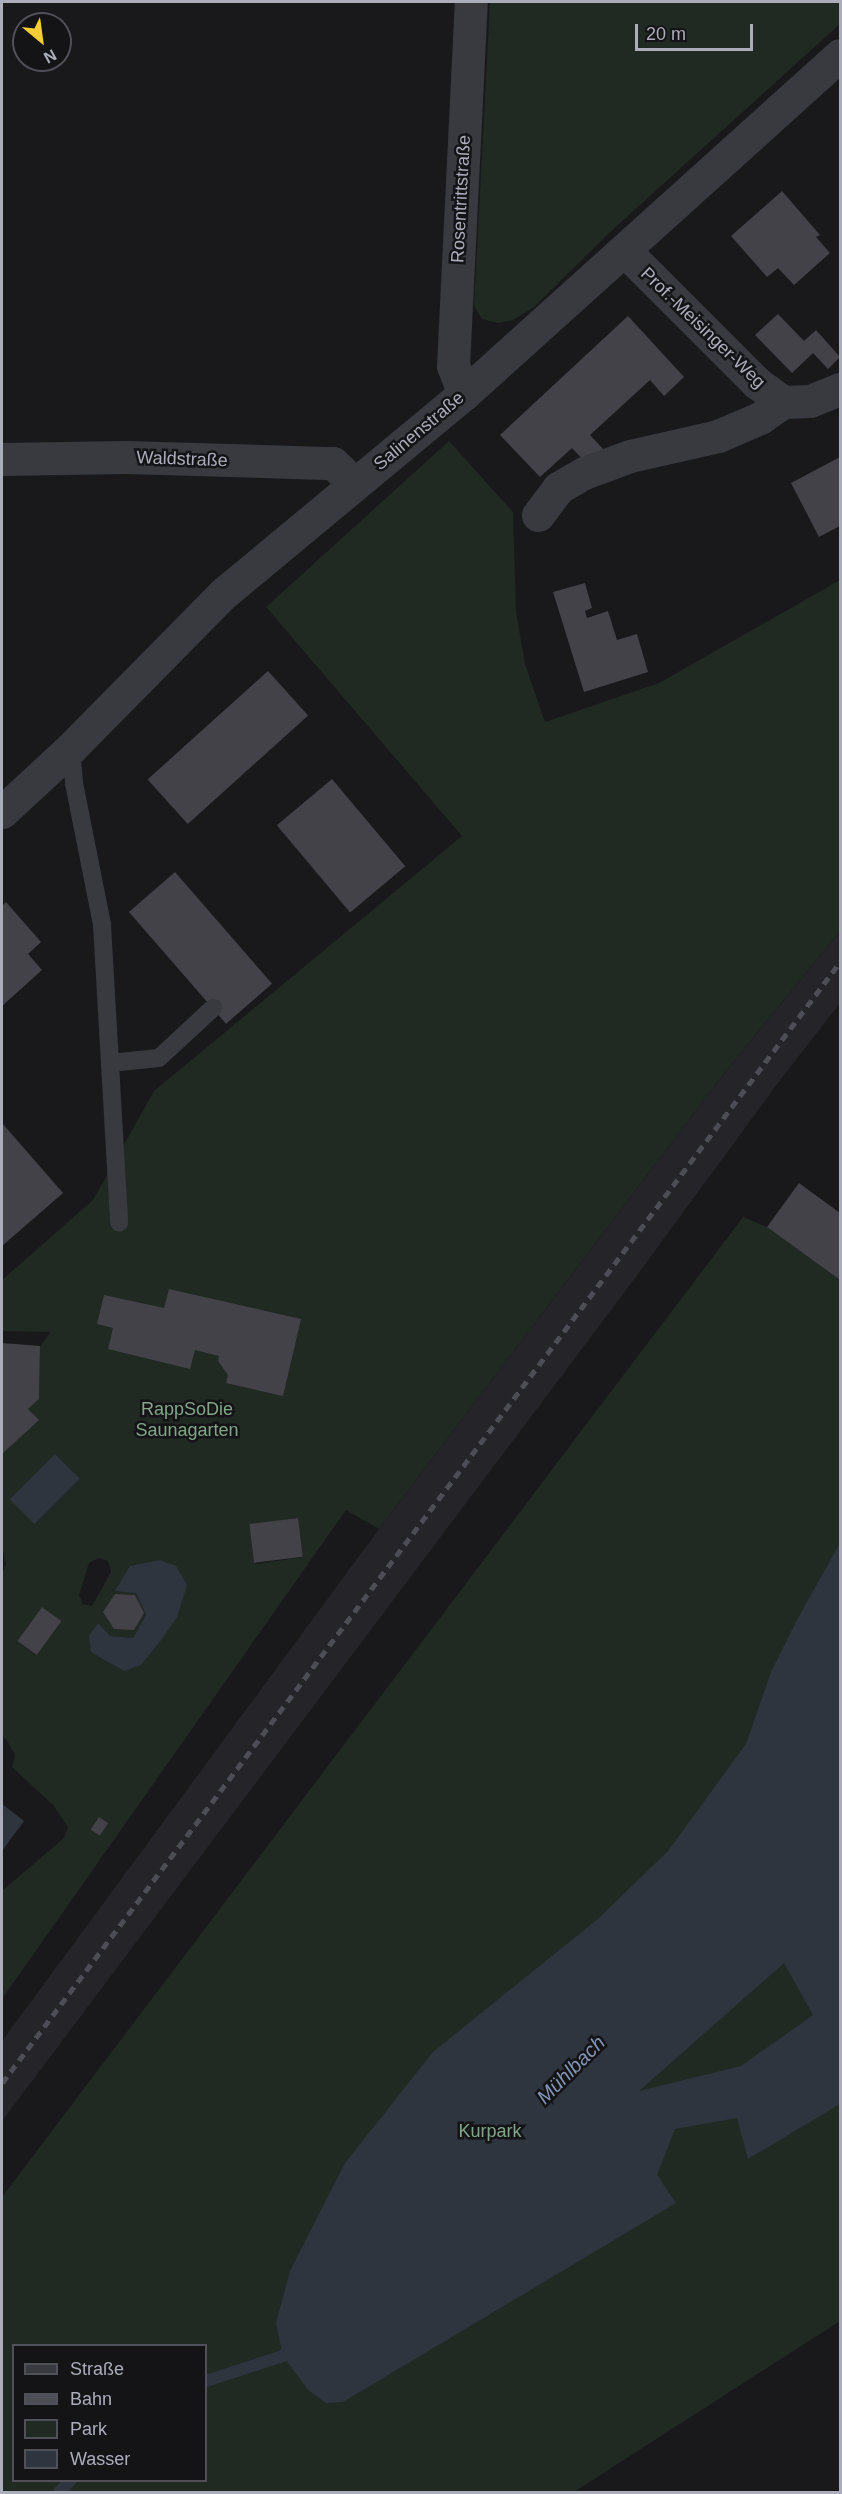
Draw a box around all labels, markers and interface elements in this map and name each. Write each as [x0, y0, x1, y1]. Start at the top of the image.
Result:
north arrow [12, 12, 72, 72]
scale bar [638, 12, 756, 50]
text: 20 m [646, 24, 686, 44]
text: N [41, 46, 59, 67]
street label: Rosentrittstraße [447, 135, 475, 263]
street label: Prof.-Meisinger-Weg [636, 263, 770, 393]
street label: Salinenstraße [370, 387, 468, 475]
street label: Waldstraße [136, 447, 228, 471]
park label: RappSoDie Saunagarten [135, 1399, 239, 1442]
water label: Mühlbach [532, 2031, 610, 2109]
park label: Kurpark [458, 2120, 522, 2142]
legend [12, 2344, 207, 2482]
text: Straße [70, 2359, 124, 2379]
text: Bahn [70, 2389, 112, 2409]
text: Park [70, 2419, 107, 2439]
text: Wasser [70, 2449, 130, 2469]

